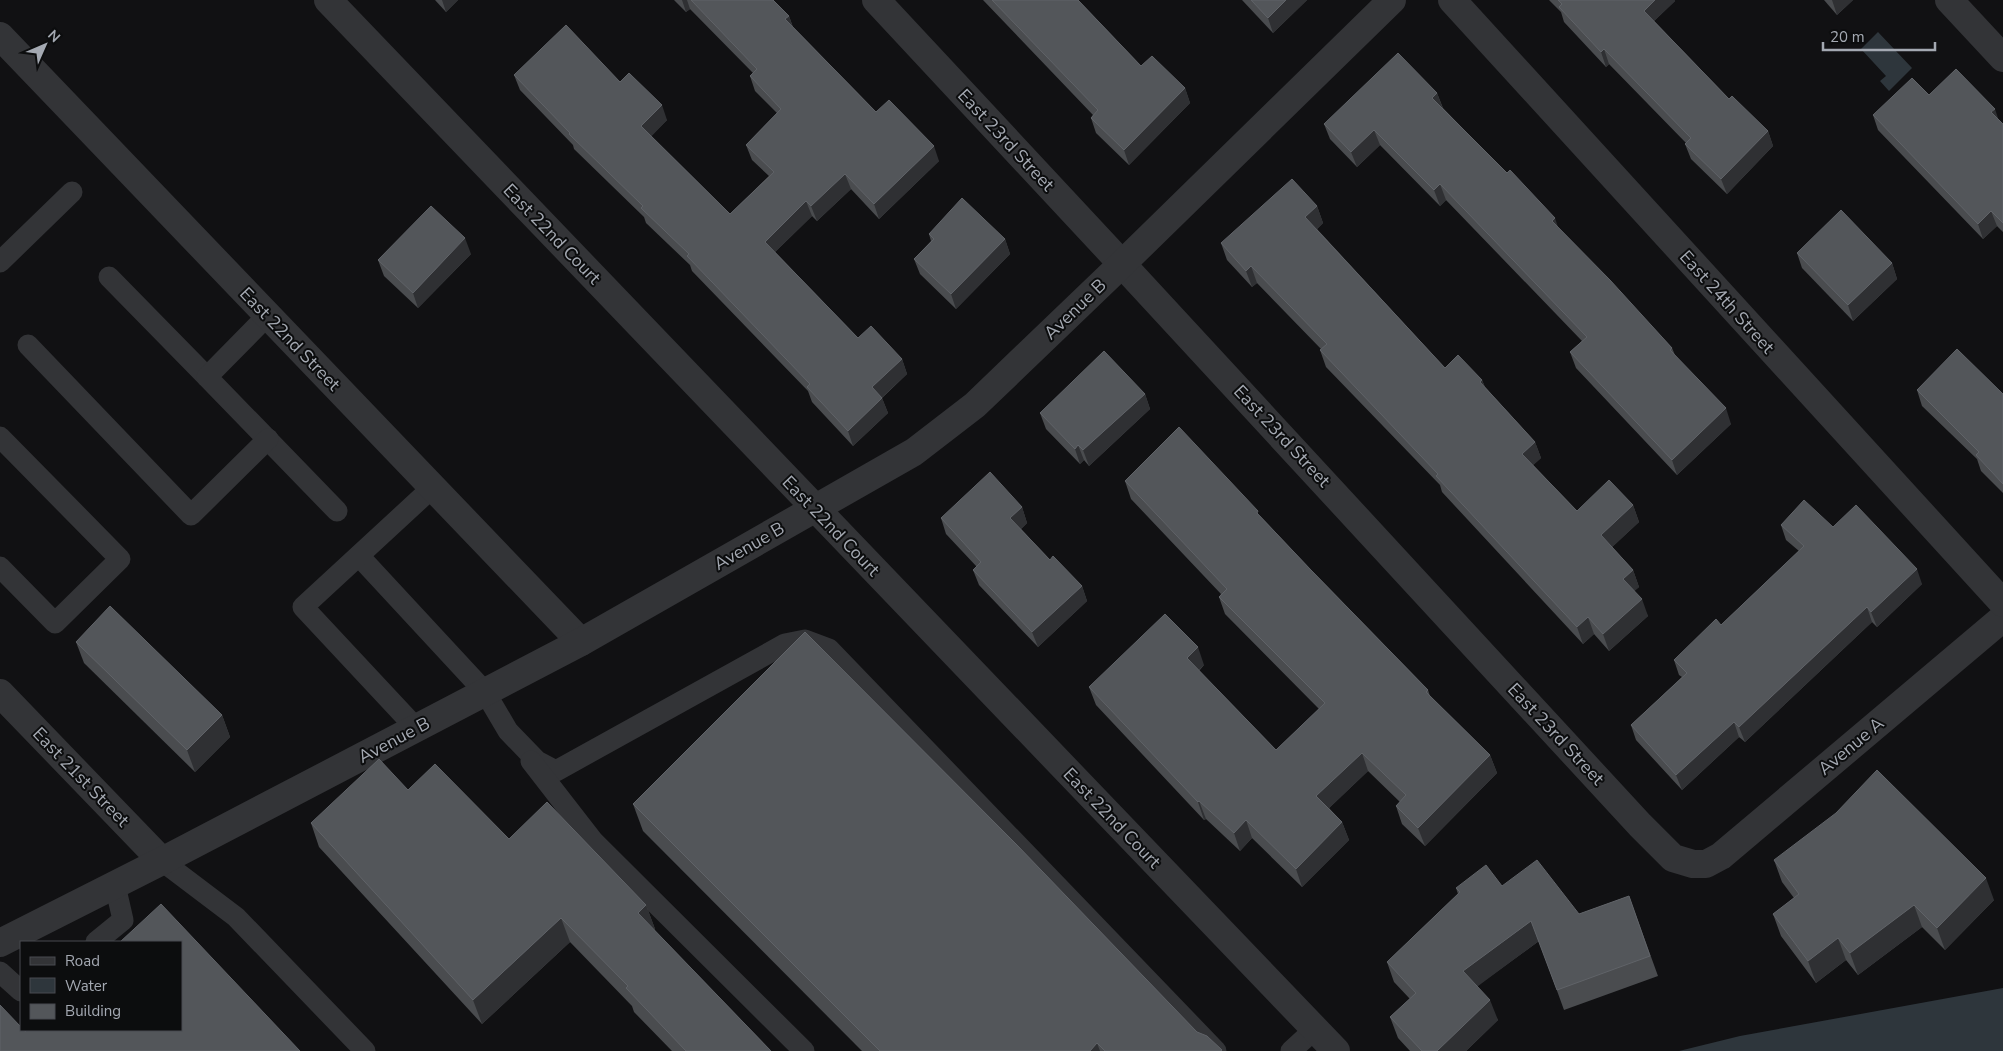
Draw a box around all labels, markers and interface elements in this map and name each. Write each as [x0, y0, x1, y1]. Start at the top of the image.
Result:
north arrow [20, 20, 70, 70]
scale bar [1823, 20, 1936, 52]
text: N [43, 26, 64, 47]
text: 20 m [1830, 27, 1865, 47]
street label: East 23rd Street [952, 84, 1060, 197]
street label: East 22nd Court [498, 178, 607, 290]
street label: East 24th Street [1674, 245, 1780, 359]
street label: Avenue B [1039, 273, 1111, 345]
street label: East 22nd Street [234, 282, 346, 397]
street label: East 23rd Street [1228, 380, 1336, 493]
street label: East 22nd Court [777, 470, 886, 582]
street label: Avenue B [709, 516, 789, 576]
street label: East 23rd Street [1502, 678, 1610, 791]
street label: Avenue B [354, 711, 434, 769]
street label: Avenue A [1813, 711, 1889, 781]
street label: East 21st Street [27, 722, 135, 832]
street label: East 22nd Court [1058, 762, 1167, 874]
legend [20, 941, 182, 1031]
text: Road [65, 951, 100, 971]
text: Water [65, 976, 108, 996]
text: Building [65, 1001, 121, 1021]

